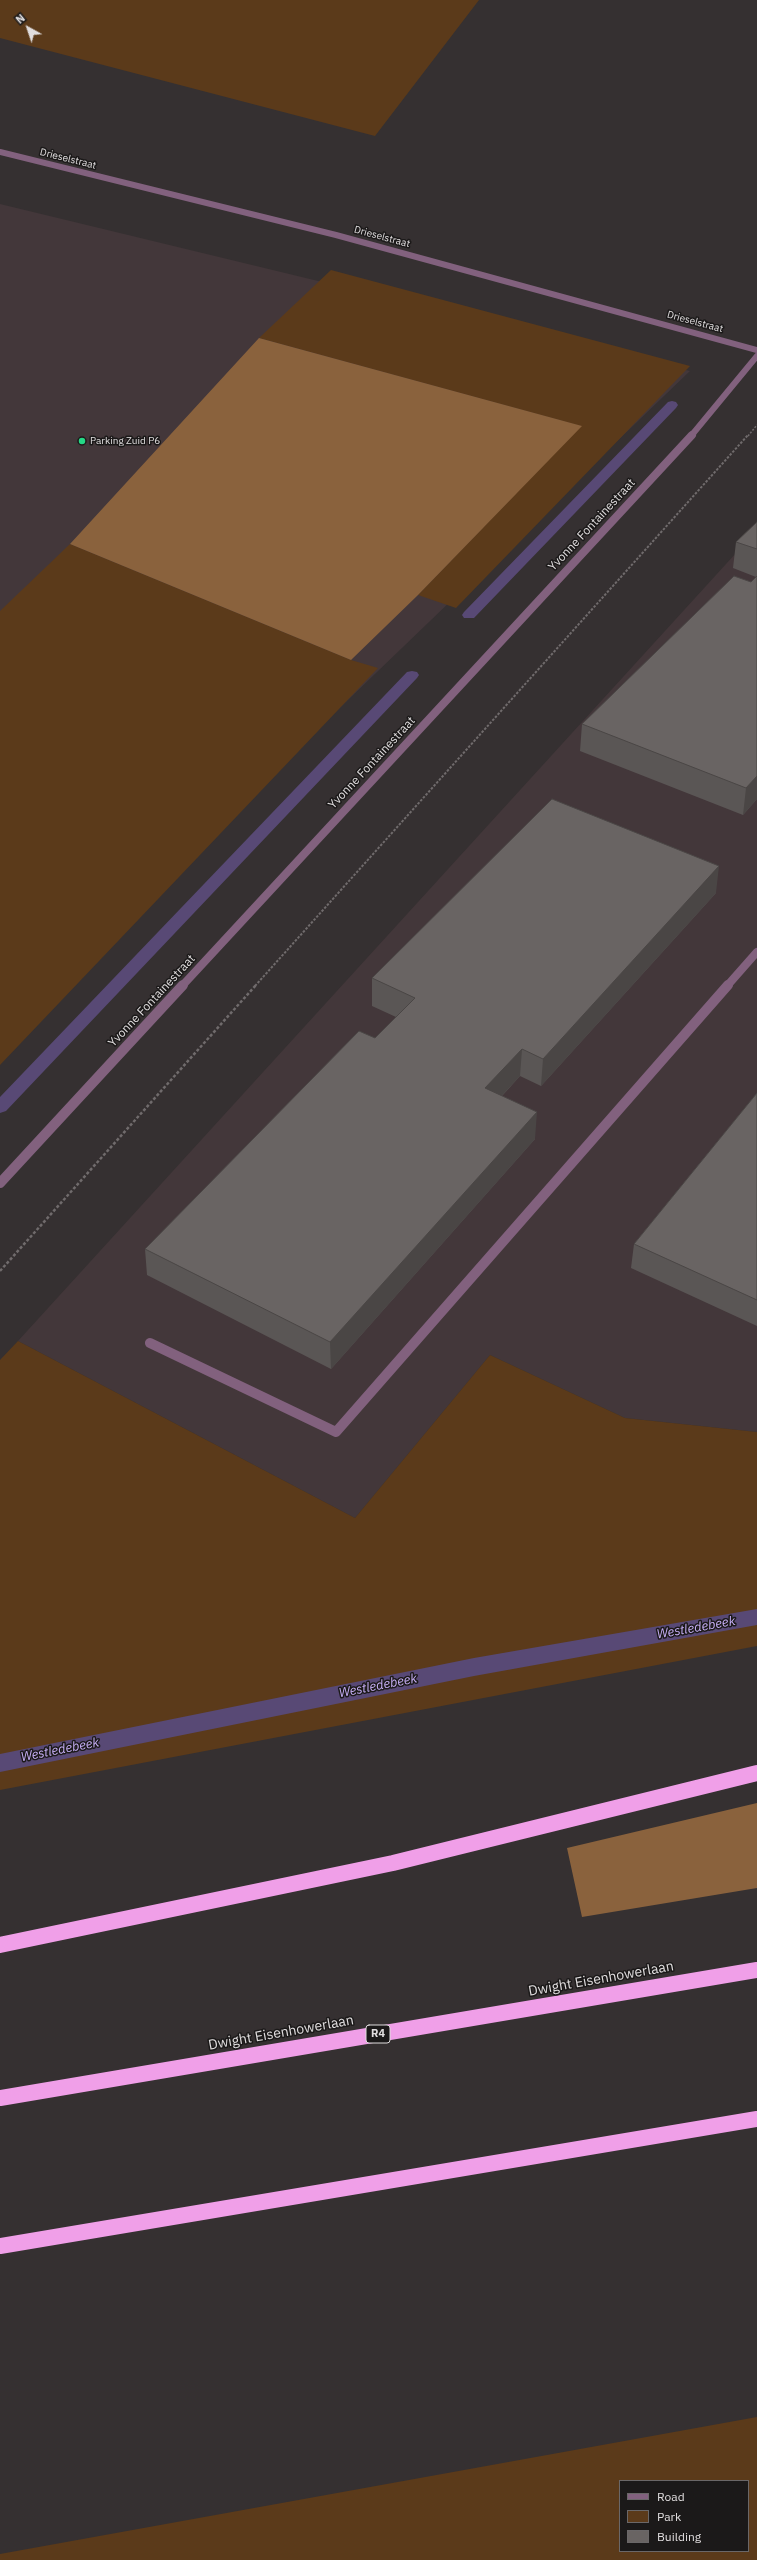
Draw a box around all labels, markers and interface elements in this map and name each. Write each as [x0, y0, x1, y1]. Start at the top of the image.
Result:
north arrow [8, 8, 48, 48]
text: N [13, 11, 28, 27]
street label: Drieselstraat [39, 146, 97, 172]
street label: Drieselstraat [353, 224, 411, 250]
street label: Drieselstraat [666, 309, 724, 335]
place label: Parking Zuid P6 [90, 435, 160, 447]
marker: Parking Zuid P6 [77, 436, 87, 446]
street label: Yvonne Fontainestraat [546, 476, 638, 574]
street label: Yvonne Fontainestraat [326, 714, 418, 812]
street label: Yvonne Fontainestraat [106, 952, 198, 1050]
water label: Westledebeek [656, 1613, 736, 1643]
water label: Westledebeek [338, 1671, 418, 1701]
water label: Westledebeek [20, 1735, 100, 1765]
street label: Dwight Eisenhowerlaan [527, 1958, 675, 2000]
street label: Dwight Eisenhowerlaan [207, 2012, 355, 2054]
road number: R4 [366, 2025, 390, 2043]
legend [619, 2480, 749, 2552]
text: Road [657, 2489, 685, 2504]
text: Park [657, 2509, 681, 2524]
text: Building [657, 2529, 701, 2544]

